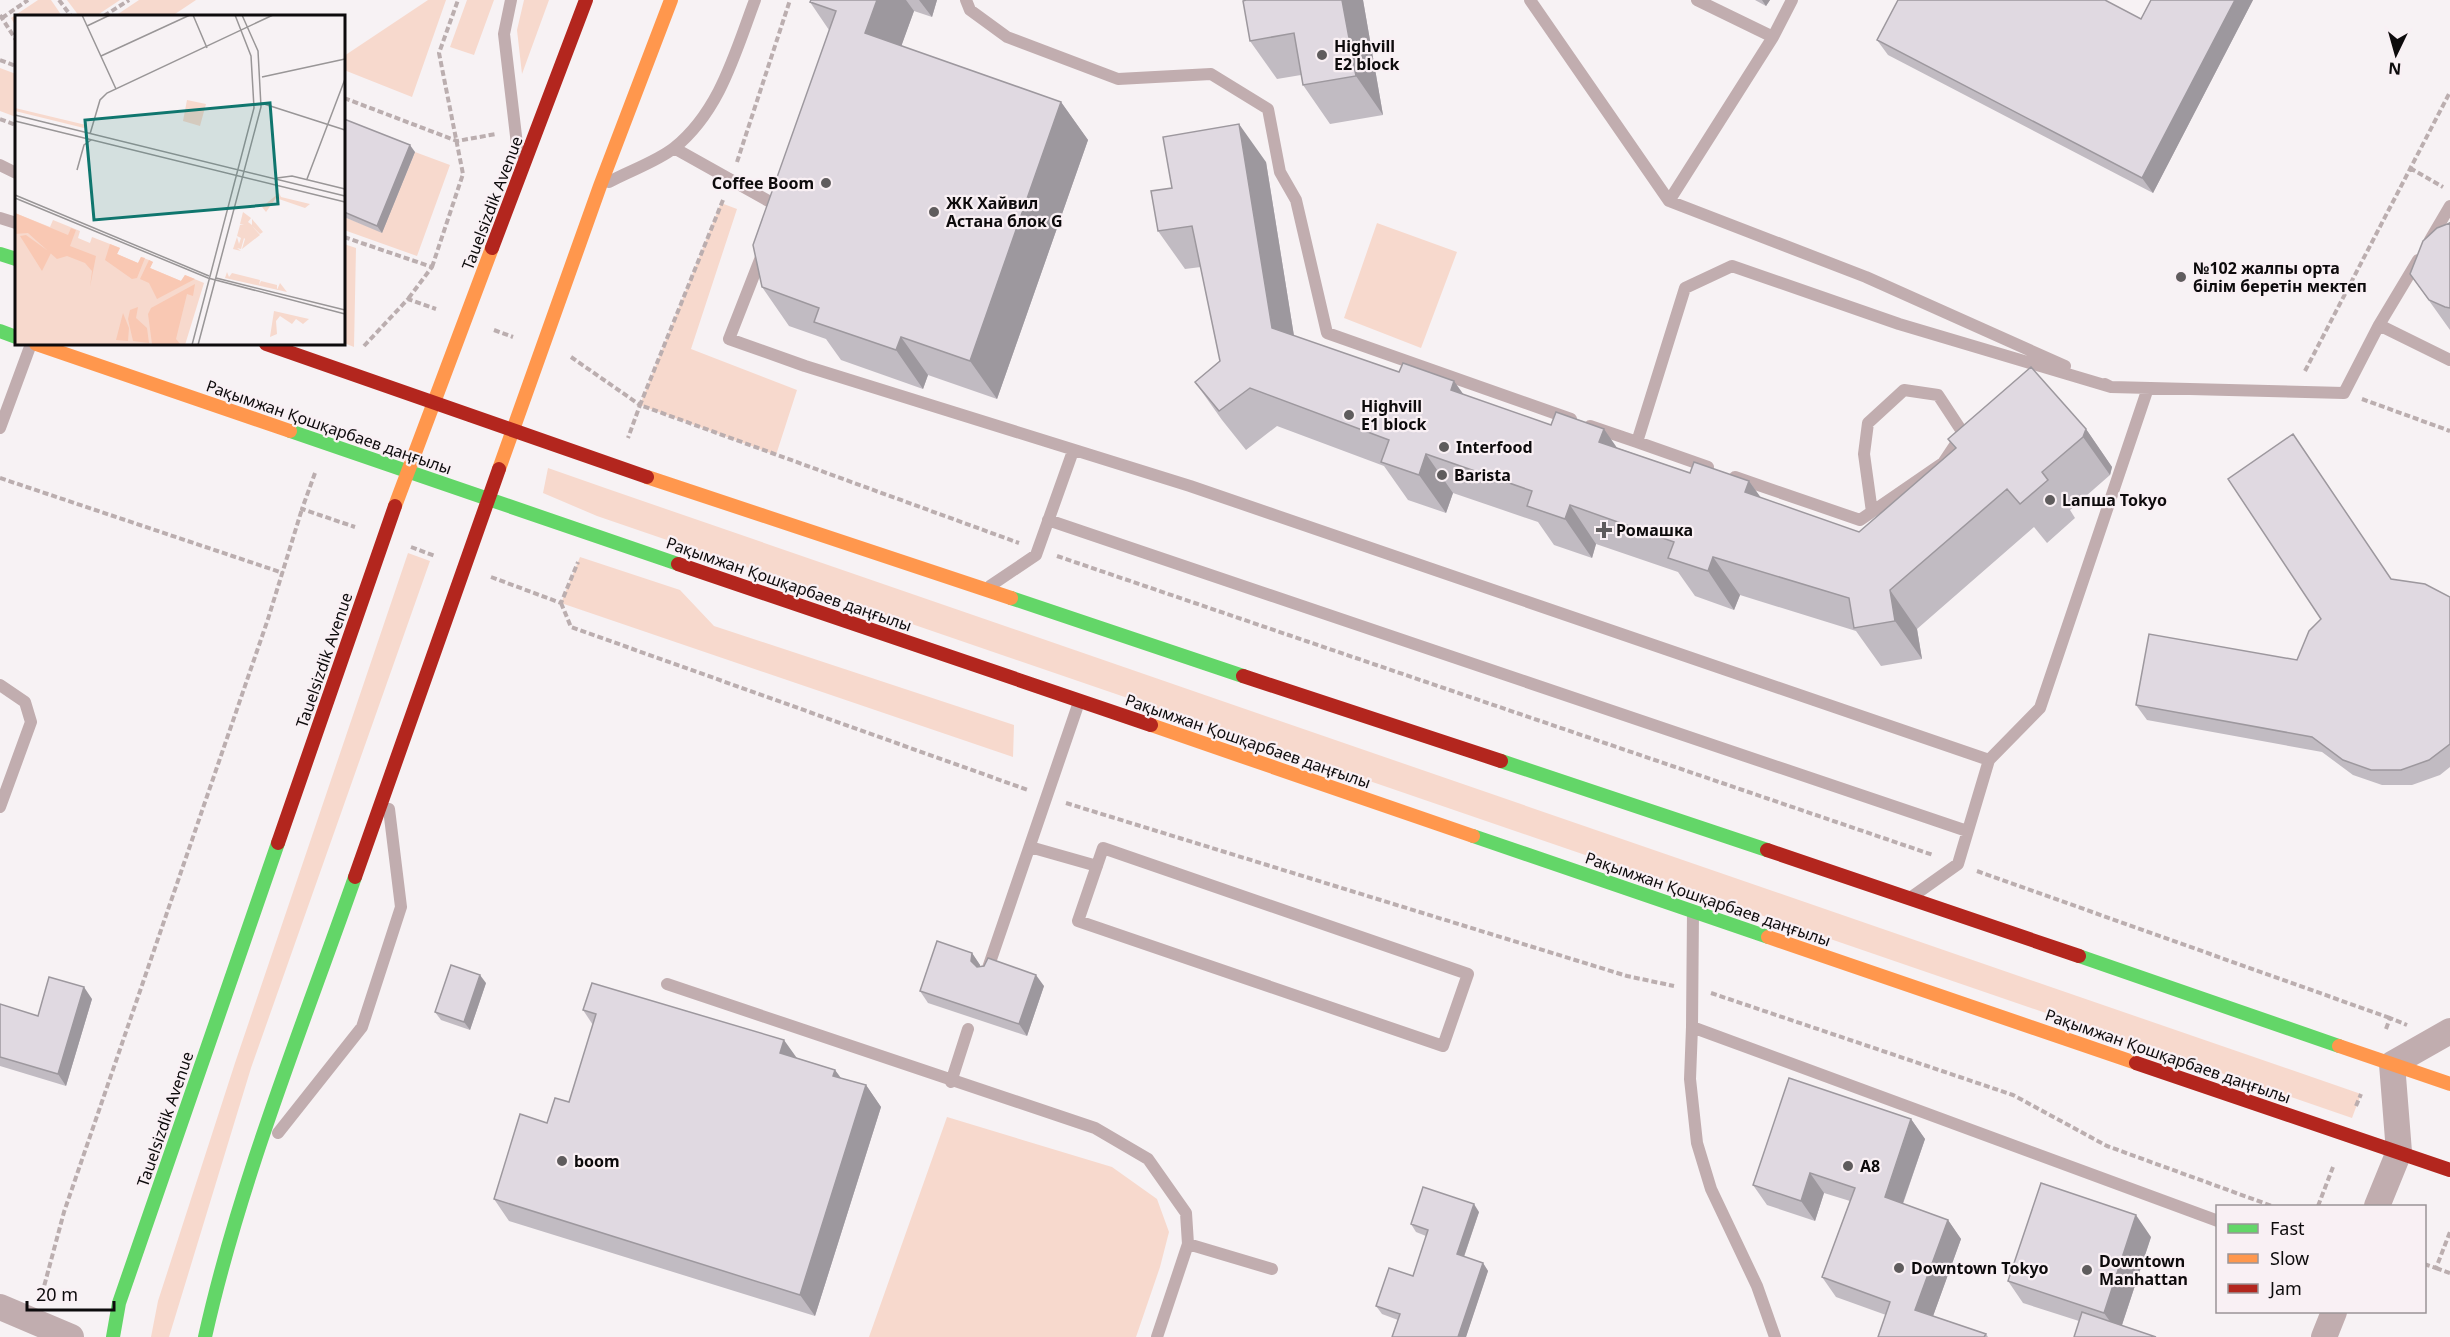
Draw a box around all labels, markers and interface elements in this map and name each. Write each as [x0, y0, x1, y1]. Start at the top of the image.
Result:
inset map [15, 15, 345, 345]
north arrow [2366, 24, 2426, 84]
place label: Highvill E2 block [1334, 35, 1399, 75]
marker: Highvill E2 block [1315, 48, 1329, 62]
text: N [2387, 57, 2402, 80]
street label: Tauelsizdik Avenue [456, 133, 528, 273]
place label: Coffee Boom [712, 172, 814, 194]
marker: Coffee Boom [819, 176, 833, 190]
place label: ЖК Хайвил Астана блок G [946, 192, 1063, 232]
marker: ЖК Хайвил Астана блок G [927, 205, 941, 219]
place label: №102 жалпы орта білім беретін мектеп [2193, 257, 2367, 297]
marker: №102 жалпы орта білім беретін мектеп [2174, 270, 2188, 284]
street label: Рақымжан Қошқарбаев даңғылы [203, 375, 455, 479]
place label: Highvill E1 block [1361, 395, 1426, 435]
marker: Highvill E1 block [1342, 408, 1356, 422]
place label: Interfood [1456, 436, 1533, 458]
marker: Interfood [1437, 440, 1451, 454]
place label: Barista [1454, 464, 1511, 486]
marker: Barista [1435, 468, 1449, 482]
place label: Lапша Tokyo [2062, 489, 2167, 511]
marker: Lапша Tokyo [2043, 493, 2057, 507]
place label: Ромашка [1616, 519, 1693, 541]
marker: Ромашка [1597, 523, 1611, 537]
street label: Рақымжан Қошқарбаев даңғылы [663, 532, 915, 636]
street label: Tauelsizdik Avenue [291, 589, 357, 731]
street label: Рақымжан Қошқарбаев даңғылы [1122, 689, 1374, 793]
street label: Рақымжан Қошқарбаев даңғылы [1582, 847, 1834, 951]
street label: Рақымжан Қошқарбаев даңғылы [2042, 1004, 2294, 1108]
street label: Tauelsizdik Avenue [132, 1048, 198, 1190]
place label: boom [574, 1150, 620, 1172]
marker: boom [555, 1154, 569, 1168]
place label: А8 [1860, 1155, 1880, 1177]
marker: А8 [1841, 1159, 1855, 1173]
legend [2216, 1205, 2426, 1313]
text: Fast [2270, 1216, 2305, 1240]
text: Slow [2270, 1246, 2309, 1270]
place label: Downtown Manhattan [2099, 1250, 2188, 1290]
place label: Downtown Tokyo [1911, 1257, 2049, 1279]
marker: Downtown Tokyo [1892, 1261, 1906, 1275]
marker: Downtown Manhattan [2080, 1263, 2094, 1277]
scale bar [27, 1274, 114, 1312]
text: Jam [2268, 1276, 2302, 1300]
text: 20 m [36, 1282, 78, 1306]

